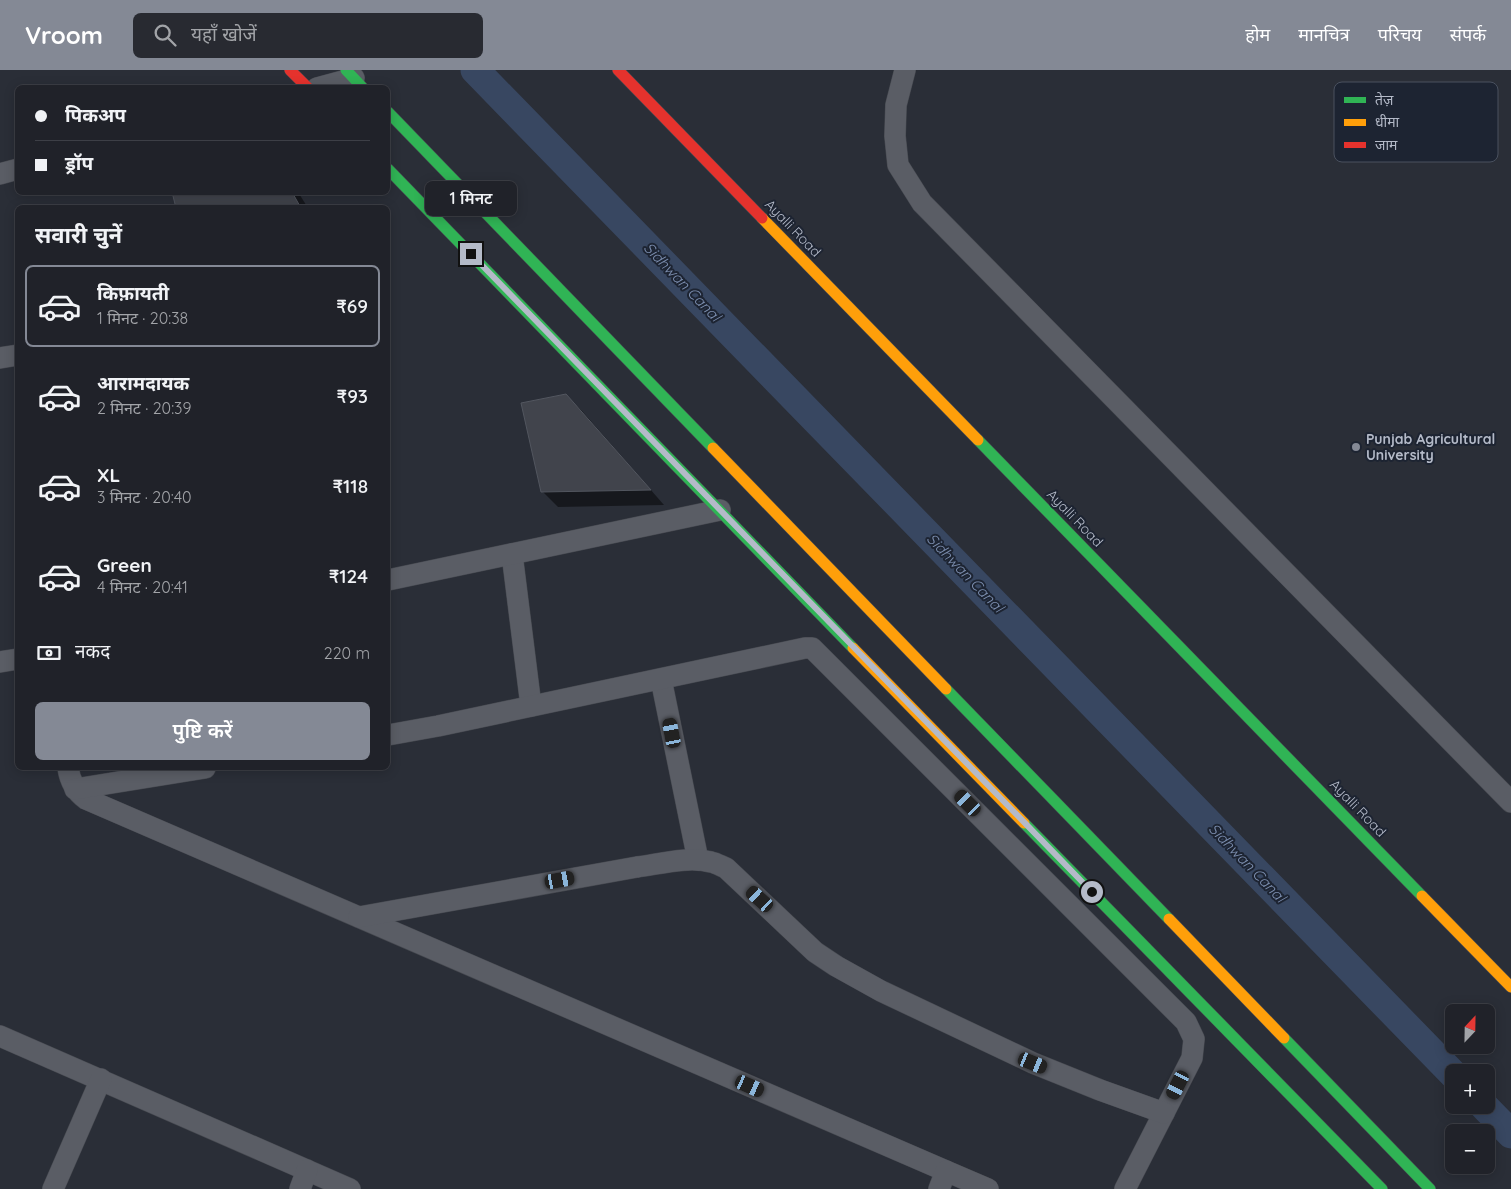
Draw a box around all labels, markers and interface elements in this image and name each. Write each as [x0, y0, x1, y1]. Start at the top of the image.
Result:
search box [133, 13, 483, 58]
text: Vroom [25, 20, 103, 50]
icon: search [151, 21, 179, 49]
text: यहाँ खोजें [191, 22, 257, 46]
text: होम [1245, 23, 1270, 46]
text: मानचित्र [1298, 23, 1350, 46]
text: परिचय [1378, 23, 1422, 46]
text: संपर्क [1450, 23, 1486, 46]
legend [1334, 82, 1498, 162]
text: तेज़ [1375, 91, 1394, 109]
text: पिकअप [65, 103, 126, 127]
text: धीमा [1375, 113, 1400, 131]
text: जाम [1375, 136, 1398, 154]
text: ड्रॉप [65, 151, 93, 175]
callout: 1 मिनट [425, 181, 517, 216]
text: 1 मिनट [449, 188, 493, 208]
street label: Ayalli Road [761, 195, 825, 261]
text: सवारी चुनें [35, 221, 122, 249]
water label: Sidhwan Canal [640, 238, 726, 326]
route end [460, 243, 482, 265]
text: किफ़ायती [97, 281, 169, 305]
icon: car [37, 284, 82, 329]
text: ₹69 [336, 294, 368, 318]
text: 1 मिनट · 20:38 [97, 308, 188, 328]
text: आरामदायक [97, 371, 189, 395]
icon: car [37, 374, 82, 419]
text: ₹93 [337, 384, 368, 408]
text: 2 मिनट · 20:39 [97, 398, 191, 418]
place label: Punjab Agricultural University [1366, 430, 1495, 464]
marker: Punjab Agricultural University [1350, 441, 1362, 453]
text: XL [97, 463, 120, 487]
icon: car [37, 464, 82, 509]
text: ₹118 [332, 474, 368, 498]
street label: Ayalli Road [1043, 485, 1107, 551]
text: 3 मिनट · 20:40 [97, 487, 192, 507]
water label: Sidhwan Canal [923, 529, 1009, 617]
text: Green [97, 553, 152, 577]
icon: car [37, 554, 82, 599]
text: ₹124 [329, 564, 368, 588]
text: 4 मिनट · 20:41 [97, 577, 188, 597]
icon: cash [35, 639, 63, 667]
text: नकद [75, 639, 110, 663]
text: 220 m [324, 643, 370, 663]
button: पुष्टि करें [35, 702, 370, 760]
car [661, 717, 682, 749]
street label: Ayalli Road [1326, 775, 1390, 841]
car [952, 787, 983, 819]
water label: Sidhwan Canal [1205, 819, 1291, 907]
car [543, 870, 576, 890]
route start [1081, 881, 1103, 903]
car [743, 883, 776, 915]
north arrow [1445, 1004, 1495, 1054]
map controls [1445, 1004, 1495, 1174]
car [1016, 1050, 1049, 1076]
button: + [1445, 1064, 1495, 1114]
car [1164, 1068, 1191, 1102]
car [733, 1073, 766, 1099]
button: − [1445, 1124, 1495, 1174]

